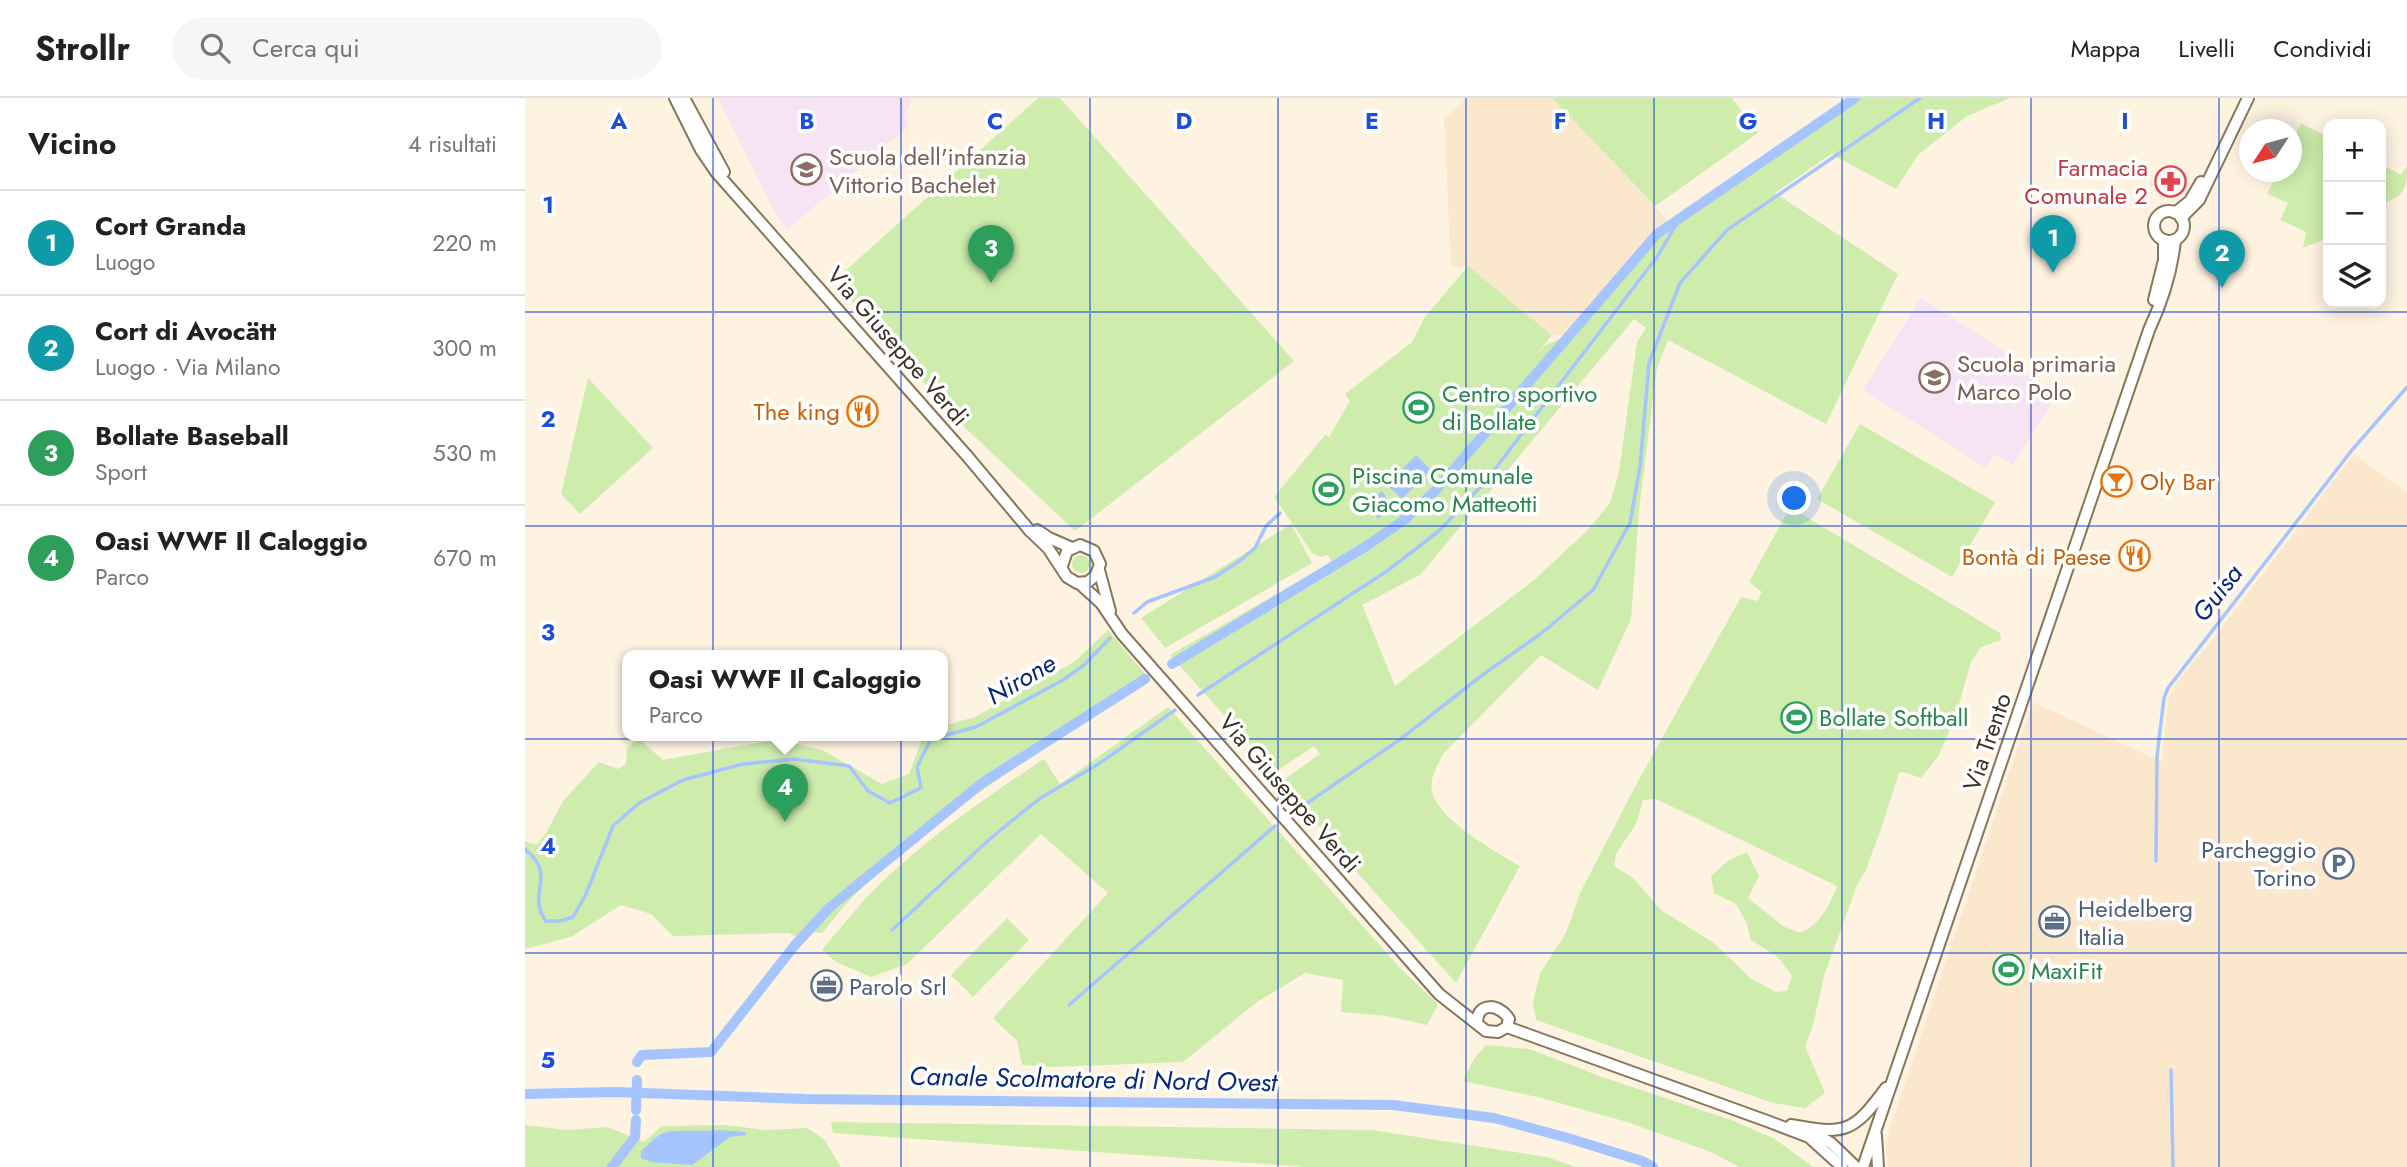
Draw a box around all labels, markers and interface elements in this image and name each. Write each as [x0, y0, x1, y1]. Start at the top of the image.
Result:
search box [172, 17, 662, 80]
text: Strollr [35, 25, 130, 72]
icon: search [196, 29, 234, 67]
text: Cerca qui [252, 29, 360, 67]
text: Mappa [2070, 31, 2140, 66]
text: Livelli [2178, 31, 2235, 66]
text: Condividi [2273, 31, 2372, 66]
text: A [610, 104, 628, 138]
text: B [799, 104, 815, 138]
text: C [987, 104, 1003, 138]
text: D [1176, 104, 1193, 138]
text: E [1365, 104, 1379, 138]
text: F [1554, 104, 1566, 138]
text: G [1739, 104, 1757, 138]
text: H [1927, 104, 1945, 138]
text: I [2121, 104, 2129, 138]
north arrow [2239, 119, 2302, 182]
map controls [2323, 119, 2386, 308]
button: + [2323, 119, 2386, 182]
text: Vicino [28, 122, 116, 165]
text: 4 risultati [408, 127, 497, 161]
place label: Scuola dell'infanzia Vittorio Bachelet [829, 139, 1026, 202]
place label: Farmacia Comunale 2 [2024, 150, 2148, 213]
school or university icon: Scuola dell'infanzia Vittorio Bachelet [789, 153, 823, 187]
pharmacy icon: Farmacia Comunale 2 [2154, 164, 2188, 198]
button: − [2323, 182, 2386, 245]
text: 1 [542, 188, 554, 222]
text: Cort Granda [95, 207, 246, 245]
pin: 1 [2030, 215, 2076, 273]
pin: 3 [968, 225, 1014, 283]
text: 1 [45, 226, 57, 260]
text: 220 m [432, 226, 497, 260]
pin: 2 [2199, 230, 2245, 288]
text: Luogo [95, 245, 155, 279]
button: layers [2323, 245, 2386, 308]
street label: Via Giuseppe Verdi [819, 258, 977, 434]
text: Cort di Avocätt [95, 312, 276, 350]
text: 2 [43, 331, 59, 365]
text: 300 m [432, 331, 497, 365]
place label: Scuola primaria Marco Polo [1957, 346, 2116, 409]
text: Luogo · Via Milano [95, 350, 281, 384]
school or university icon: Scuola primaria Marco Polo [1917, 360, 1951, 394]
place label: Centro sportivo di Bollate [1442, 376, 1597, 439]
sports icon: Centro sportivo di Bollate [1402, 390, 1436, 424]
place label: The king [754, 394, 840, 429]
restaurant icon: The king [846, 394, 880, 428]
text: 2 [540, 402, 556, 436]
text: Bollate Baseball [95, 417, 289, 455]
text: 3 [44, 436, 58, 470]
text: 530 m [433, 436, 497, 470]
text: Sport [95, 455, 147, 489]
place label: Piscina Comunale Giacomo Matteotti [1352, 458, 1538, 521]
bar icon: Oly Bar [2100, 464, 2134, 498]
place label: Oly Bar [2140, 464, 2216, 499]
sports icon: Piscina Comunale Giacomo Matteotti [1312, 472, 1346, 506]
your location [1777, 481, 1811, 515]
text: Oasi WWF Il Caloggio [95, 522, 368, 560]
place label: Bontà di Paese [1962, 539, 2111, 574]
restaurant icon: Bontà di Paese [2117, 539, 2151, 573]
text: 4 [43, 541, 59, 575]
text: 670 m [433, 541, 497, 575]
water label: Guisa [2182, 556, 2252, 630]
text: Parco [95, 560, 149, 594]
text: 3 [541, 615, 555, 649]
water label: Nirone [979, 644, 1063, 714]
popup [622, 650, 948, 741]
text: Oasi WWF Il Caloggio [649, 660, 921, 698]
street label: Via Trento [1954, 688, 2020, 796]
text: Parco [649, 698, 703, 732]
sports icon: Bollate Softball [1779, 700, 1813, 734]
place label: Bollate Softball [1819, 700, 1969, 735]
street label: Via Giuseppe Verdi [1211, 705, 1369, 881]
pin: 4 [762, 764, 808, 822]
text: 4 [540, 829, 556, 863]
place label: Parcheggio Torino [2201, 832, 2316, 895]
parking icon: Parcheggio Torino [2322, 846, 2356, 880]
place label: Heidelberg Italia [2078, 891, 2193, 954]
office icon: Heidelberg Italia [2038, 905, 2072, 939]
sports icon: MaxiFit [1991, 953, 2025, 987]
place label: MaxiFit [2031, 953, 2103, 988]
office icon: Parolo Srl [809, 969, 843, 1003]
place label: Parolo Srl [849, 969, 947, 1004]
text: 5 [541, 1043, 555, 1077]
water label: Canale Scolmatore di Nord Ovest [909, 1057, 1279, 1101]

